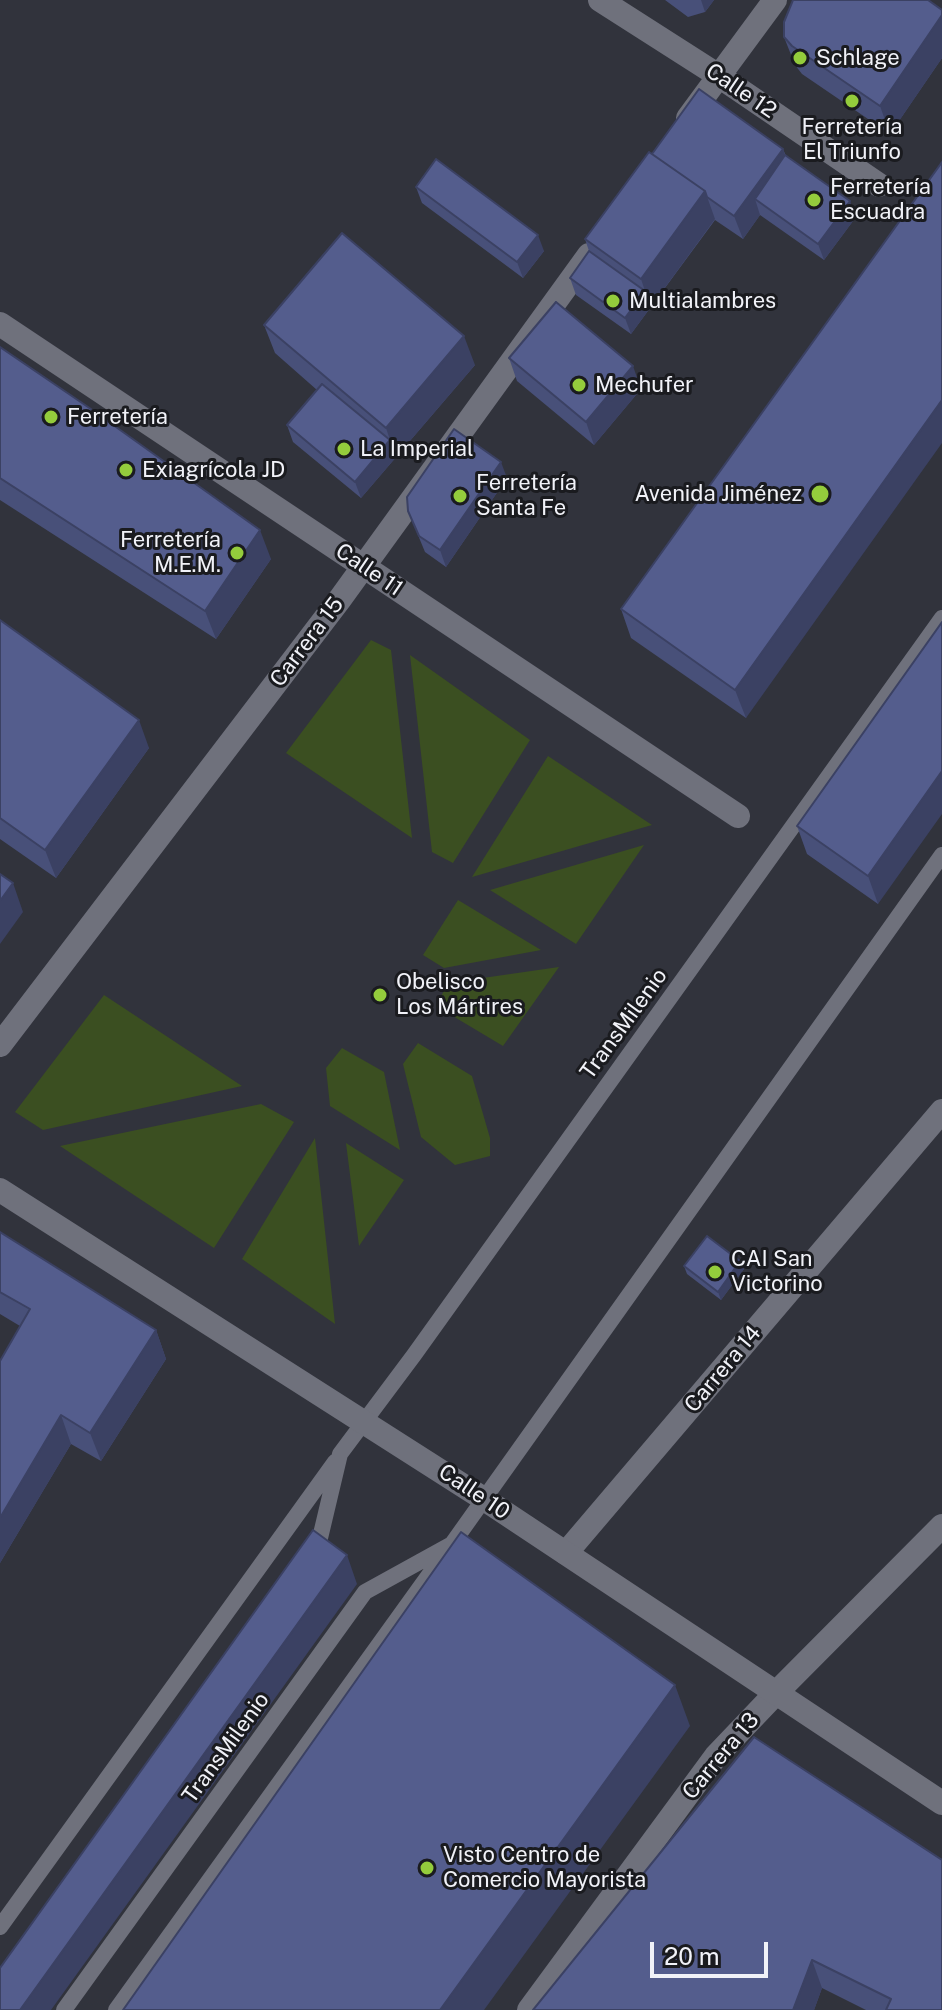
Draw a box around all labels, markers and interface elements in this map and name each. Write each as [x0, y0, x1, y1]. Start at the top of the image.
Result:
place label: Schlage [816, 45, 900, 71]
marker: Schlage [791, 49, 809, 67]
street label: Calle 12 [701, 58, 781, 124]
marker: Ferretería El Triunfo [843, 92, 861, 110]
place label: Ferretería El Triunfo [802, 114, 902, 166]
place label: Ferretería Escuadra [830, 174, 931, 226]
marker: Ferretería Escuadra [805, 191, 823, 209]
place label: Multialambres [629, 288, 776, 314]
marker: Multialambres [604, 292, 622, 310]
place label: Mechufer [595, 372, 694, 398]
marker: Mechufer [570, 376, 588, 394]
place label: Ferretería [67, 404, 168, 430]
marker: Ferretería [42, 408, 60, 426]
place label: La Imperial [360, 436, 474, 462]
marker: La Imperial [335, 440, 353, 458]
place label: Exiagrícola JD [142, 457, 285, 483]
marker: Exiagrícola JD [117, 461, 135, 479]
place label: Ferretería Santa Fe [476, 470, 577, 522]
place label: Avenida Jiménez [634, 481, 802, 507]
marker: Avenida Jiménez [809, 483, 831, 505]
marker: Ferretería Santa Fe [451, 487, 469, 505]
place label: Ferretería M.E.M. [120, 527, 221, 578]
street label: Calle 11 [330, 538, 408, 602]
marker: Ferretería M.E.M. [228, 544, 246, 562]
street label: Carrera 15 [265, 592, 349, 692]
street label: TransMilenio [575, 963, 673, 1085]
place label: Obelisco Los Mártires [396, 969, 523, 1020]
marker: Obelisco Los Mártires [371, 986, 389, 1004]
place label: CAI San Victorino [731, 1246, 823, 1298]
marker: CAI San Victorino [706, 1263, 724, 1281]
street label: Carrera 14 [679, 1320, 767, 1418]
street label: Calle 10 [434, 1459, 514, 1525]
street label: TransMilenio [177, 1687, 275, 1809]
street label: Carrera 13 [677, 1707, 765, 1805]
place label: Visto Centro de Comercio Mayorista [443, 1842, 646, 1894]
marker: Visto Centro de Comercio Mayorista [418, 1859, 436, 1877]
scale bar [654, 1926, 772, 1976]
text: 20 m [664, 1942, 720, 1970]

